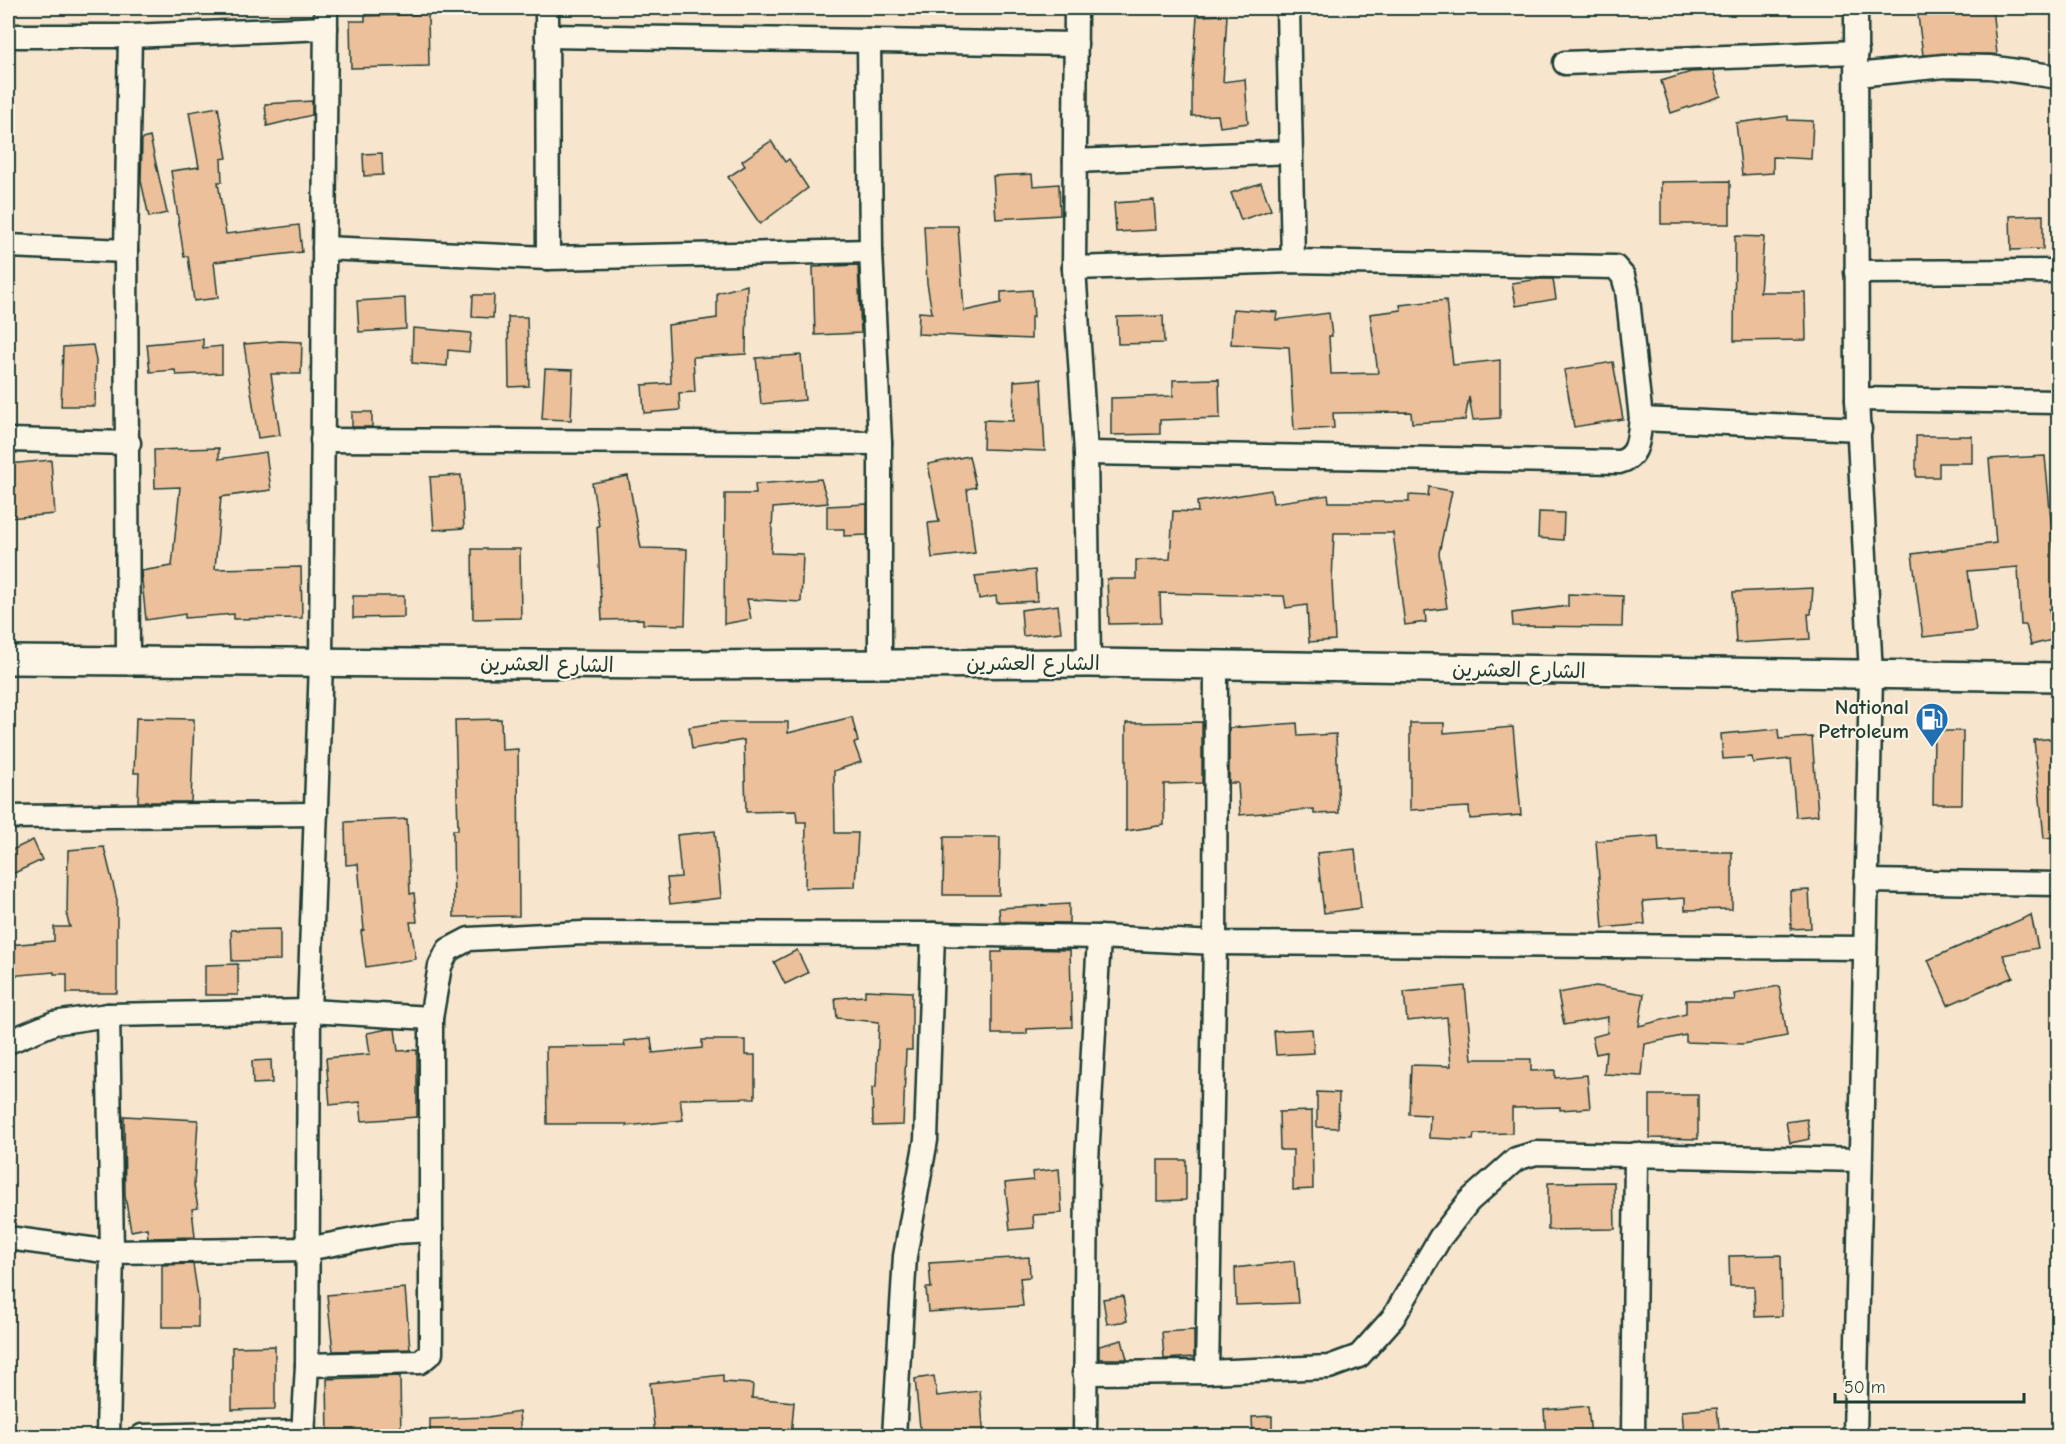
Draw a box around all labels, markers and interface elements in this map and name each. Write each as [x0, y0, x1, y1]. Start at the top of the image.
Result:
street label: الشارع العشرين [480, 651, 614, 679]
street label: الشارع العشرين [966, 651, 1100, 677]
street label: الشارع العشرين [1452, 657, 1586, 685]
place label: National Petroleum [1818, 695, 1909, 743]
fuel station icon: National Petroleum [1914, 701, 1950, 748]
scale bar [1835, 1366, 2024, 1404]
text: 50 m [1844, 1377, 1886, 1398]

